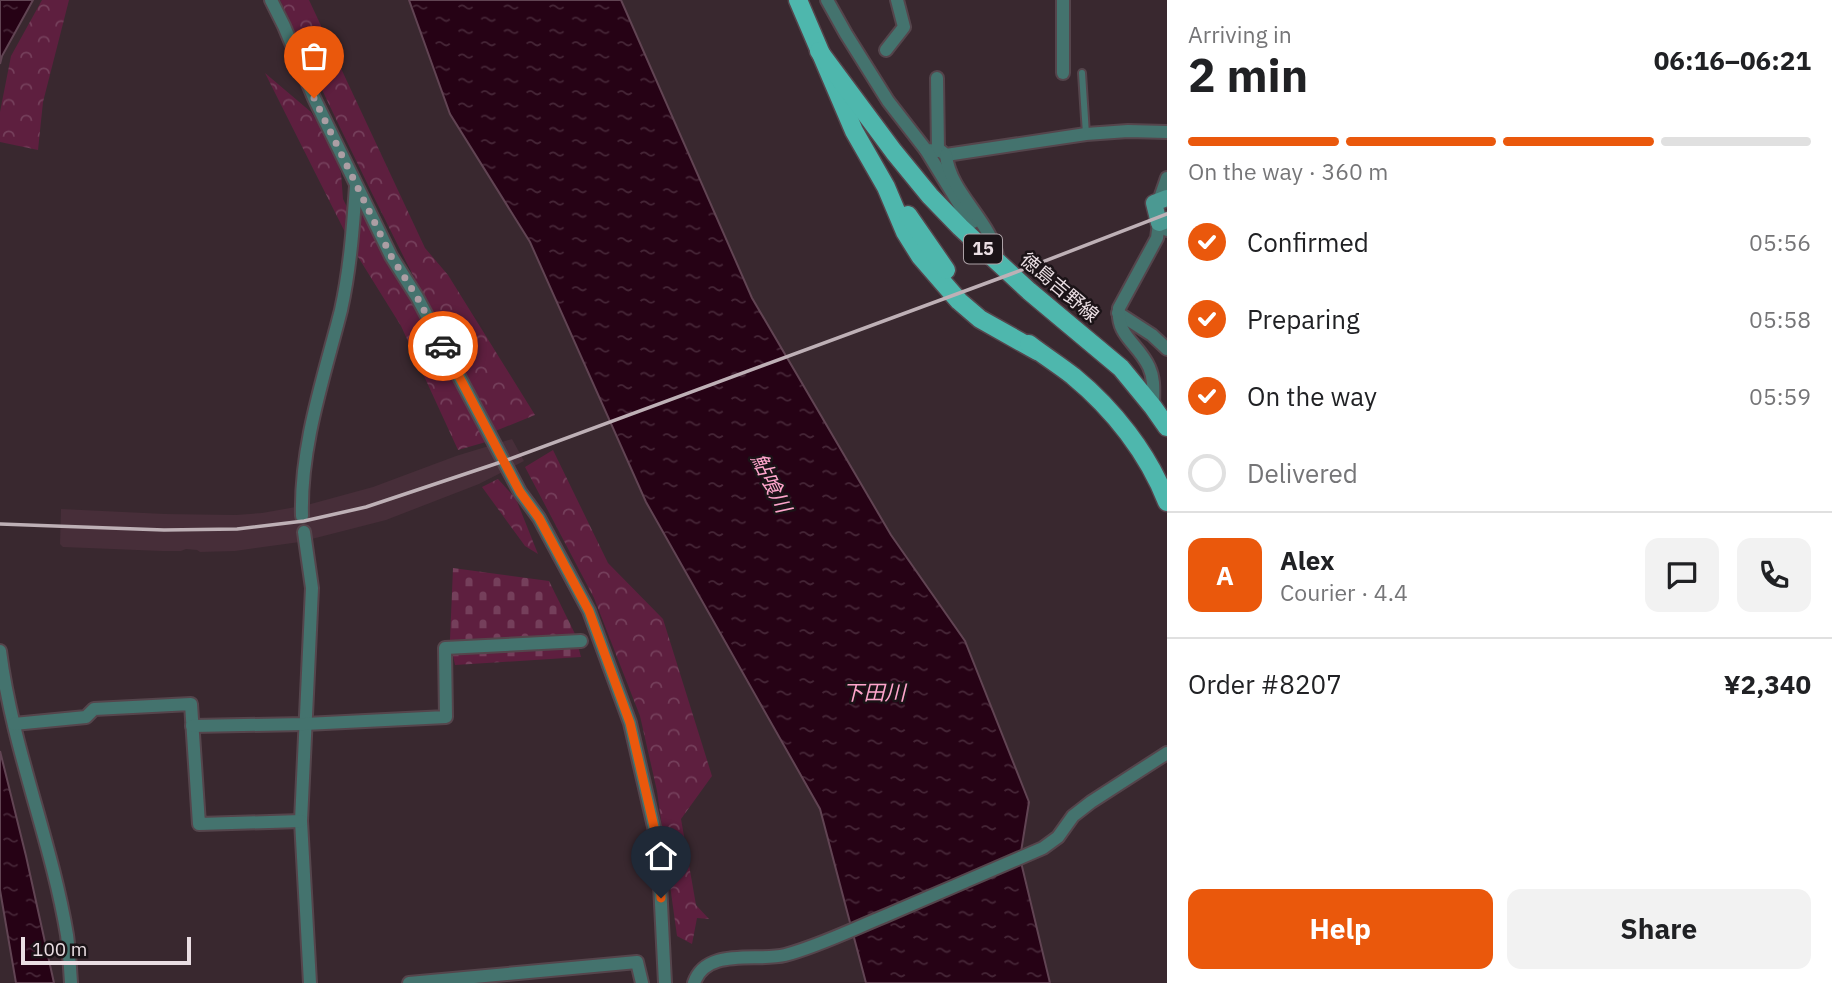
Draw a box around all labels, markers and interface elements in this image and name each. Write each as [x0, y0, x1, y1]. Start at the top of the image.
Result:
text: Arriving in [1188, 19, 1292, 49]
pin [284, 26, 344, 98]
icon: bag [295, 37, 333, 75]
text: 06:16–06:21 [1654, 43, 1811, 77]
text: 2 min [1188, 45, 1308, 105]
text: On the way · 360 m [1188, 156, 1388, 186]
icon: check [1188, 223, 1226, 261]
text: Confirmed [1247, 225, 1369, 259]
text: 05:56 [1749, 227, 1811, 257]
road number: 15 [964, 234, 1002, 264]
street label: 徳島吉野線 [1016, 247, 1104, 327]
icon: check [1188, 300, 1226, 338]
text: Preparing [1247, 302, 1360, 336]
text: 05:58 [1749, 304, 1811, 334]
courier [408, 311, 478, 381]
icon: car [424, 327, 462, 365]
icon: check [1188, 377, 1226, 415]
text: On the way [1247, 379, 1377, 413]
text: 05:59 [1749, 381, 1811, 411]
water label: 鮎喰川 [746, 448, 799, 519]
text: Delivered [1247, 456, 1358, 490]
button: chat [1645, 538, 1719, 612]
button: phone [1737, 538, 1811, 612]
text: Alex [1280, 543, 1334, 577]
text: A [1216, 558, 1234, 592]
text: Courier · 4.4 [1280, 577, 1408, 607]
text: Order #8207 [1188, 667, 1342, 701]
text: ¥2,340 [1724, 667, 1811, 701]
water label: 下田川 [843, 678, 907, 706]
pin [631, 826, 691, 898]
icon: home [642, 837, 680, 875]
button: Help [1188, 889, 1493, 969]
button: Share [1507, 889, 1811, 969]
scale bar [21, 934, 191, 966]
text: 100 m [32, 937, 87, 961]

